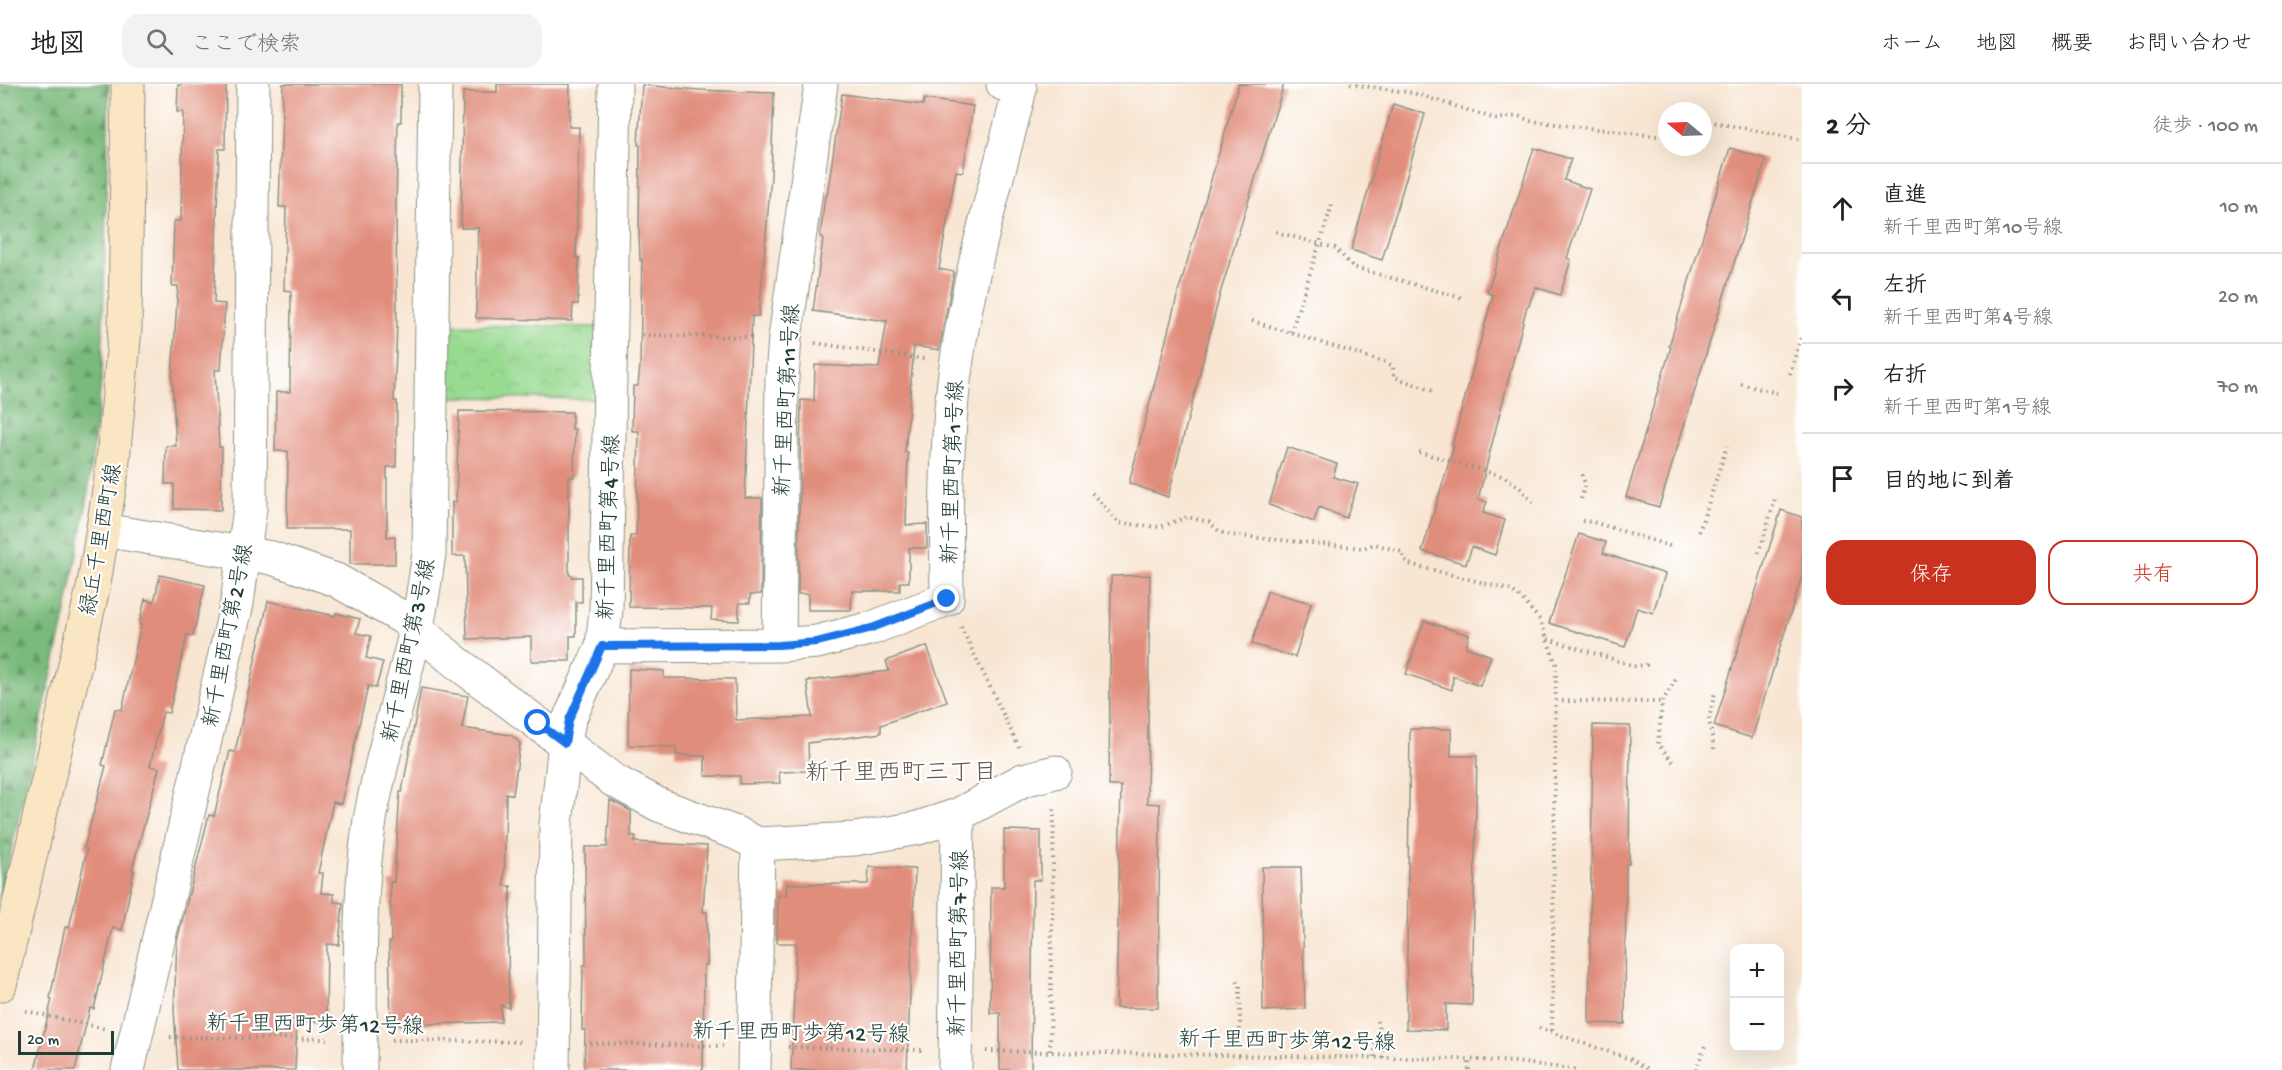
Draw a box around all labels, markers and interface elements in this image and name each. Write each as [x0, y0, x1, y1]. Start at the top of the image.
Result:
search box [122, 14, 542, 68]
icon: search [143, 25, 176, 58]
text: 地図 [30, 30, 86, 63]
text: ここで検索 [191, 33, 301, 59]
text: ホーム [1881, 33, 1943, 58]
text: 地図 [1976, 33, 2018, 58]
text: 概要 [2051, 33, 2093, 58]
text: お問い合わせ [2126, 33, 2252, 58]
north arrow [1658, 102, 1712, 156]
text: 2 分 [1826, 113, 1871, 144]
text: 徒歩 · 100 m [2153, 116, 2258, 139]
text: 直進 [1883, 184, 1927, 210]
icon: ahead [1826, 192, 1859, 225]
text: 10 m [2220, 197, 2258, 220]
text: 新千里西町第10号線 [1883, 218, 2062, 241]
text: 左折 [1883, 274, 1927, 300]
icon: left [1826, 282, 1859, 315]
text: 20 m [2218, 287, 2258, 310]
street label: 新千里西町第11号線 [770, 303, 807, 498]
text: 新千里西町第4号線 [1883, 308, 2052, 331]
text: 右折 [1883, 364, 1927, 390]
icon: right [1826, 372, 1859, 405]
text: 70 m [2217, 377, 2258, 400]
street label: 新千里西町第1号線 [938, 379, 971, 565]
text: 新千里西町第1号線 [1883, 398, 2051, 421]
street label: 新千里西町第4号線 [594, 433, 627, 621]
street label: 緑丘千里西町線 [76, 461, 129, 618]
icon: arrive [1826, 462, 1859, 495]
text: 目的地に到着 [1883, 470, 2015, 496]
button: 保存 [1826, 540, 2036, 605]
button: 共有 [2048, 540, 2258, 605]
street label: 新千里西町第2号線 [198, 541, 261, 730]
street label: 新千里西町第3号線 [378, 556, 443, 745]
route end [933, 585, 959, 611]
route start [524, 709, 550, 735]
district label: 新千里西町三丁目 [805, 760, 997, 789]
street label: 新千里西町第7号線 [945, 849, 976, 1037]
map controls [1730, 944, 1784, 1052]
button: + [1730, 944, 1784, 998]
button: − [1730, 998, 1784, 1052]
street label: 新千里西町歩第12号線 [206, 1011, 424, 1042]
street label: 新千里西町歩第12号線 [692, 1019, 910, 1050]
street label: 新千里西町歩第12号線 [1178, 1027, 1396, 1058]
scale bar [18, 1028, 114, 1056]
text: 20 m [27, 1032, 59, 1051]

